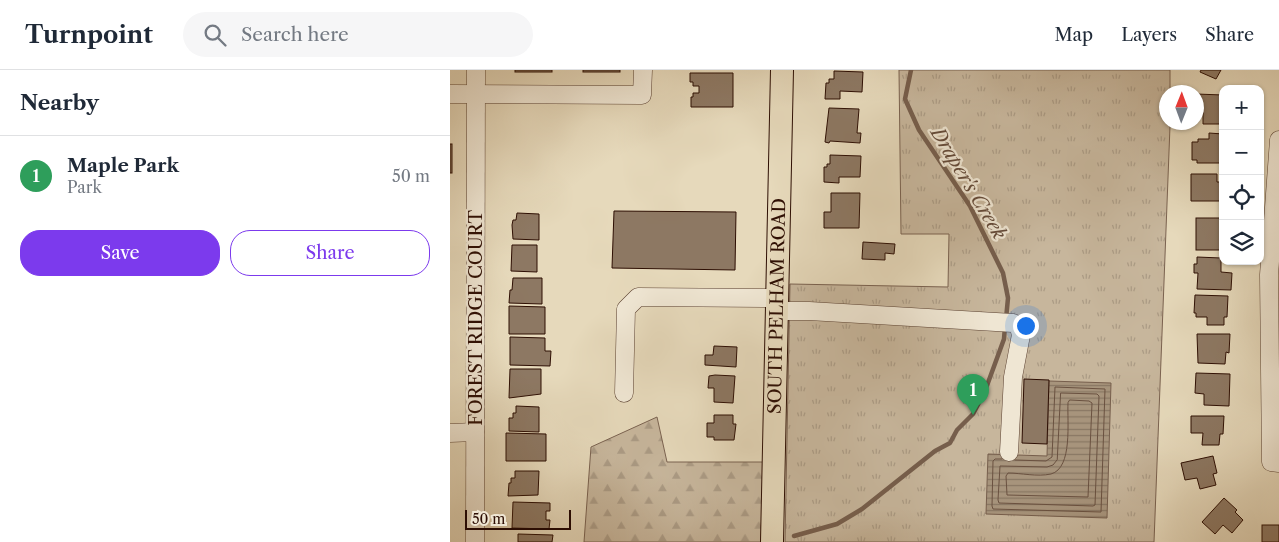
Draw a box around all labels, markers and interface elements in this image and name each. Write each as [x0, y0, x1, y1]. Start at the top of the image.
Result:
search box [183, 12, 533, 57]
text: Turnpoint [25, 20, 153, 49]
icon: search [201, 21, 229, 49]
text: Search here [241, 23, 349, 46]
text: Map [1055, 24, 1093, 46]
text: Layers [1121, 24, 1177, 46]
text: Share [1205, 24, 1254, 46]
north arrow [1159, 85, 1204, 130]
map controls [1219, 85, 1264, 265]
button: + [1219, 85, 1264, 130]
text: Nearby [20, 90, 99, 115]
water label: Draper's Creek [925, 121, 1011, 244]
button: − [1219, 130, 1264, 175]
text: Maple Park [67, 154, 179, 177]
text: 1 [32, 166, 40, 186]
text: 50 m [392, 166, 430, 186]
button: locate [1219, 175, 1264, 220]
text: Park [67, 177, 102, 197]
street label: SOUTH PELHAM ROAD [764, 198, 790, 414]
street label: FOREST RIDGE COURT [465, 210, 487, 426]
button: layers [1219, 220, 1264, 265]
button: Save [20, 230, 220, 276]
button: Share [230, 230, 430, 276]
your location [1013, 313, 1039, 339]
pin: 1 [957, 374, 989, 415]
scale bar [465, 507, 571, 530]
text: 50 m [472, 510, 505, 528]

